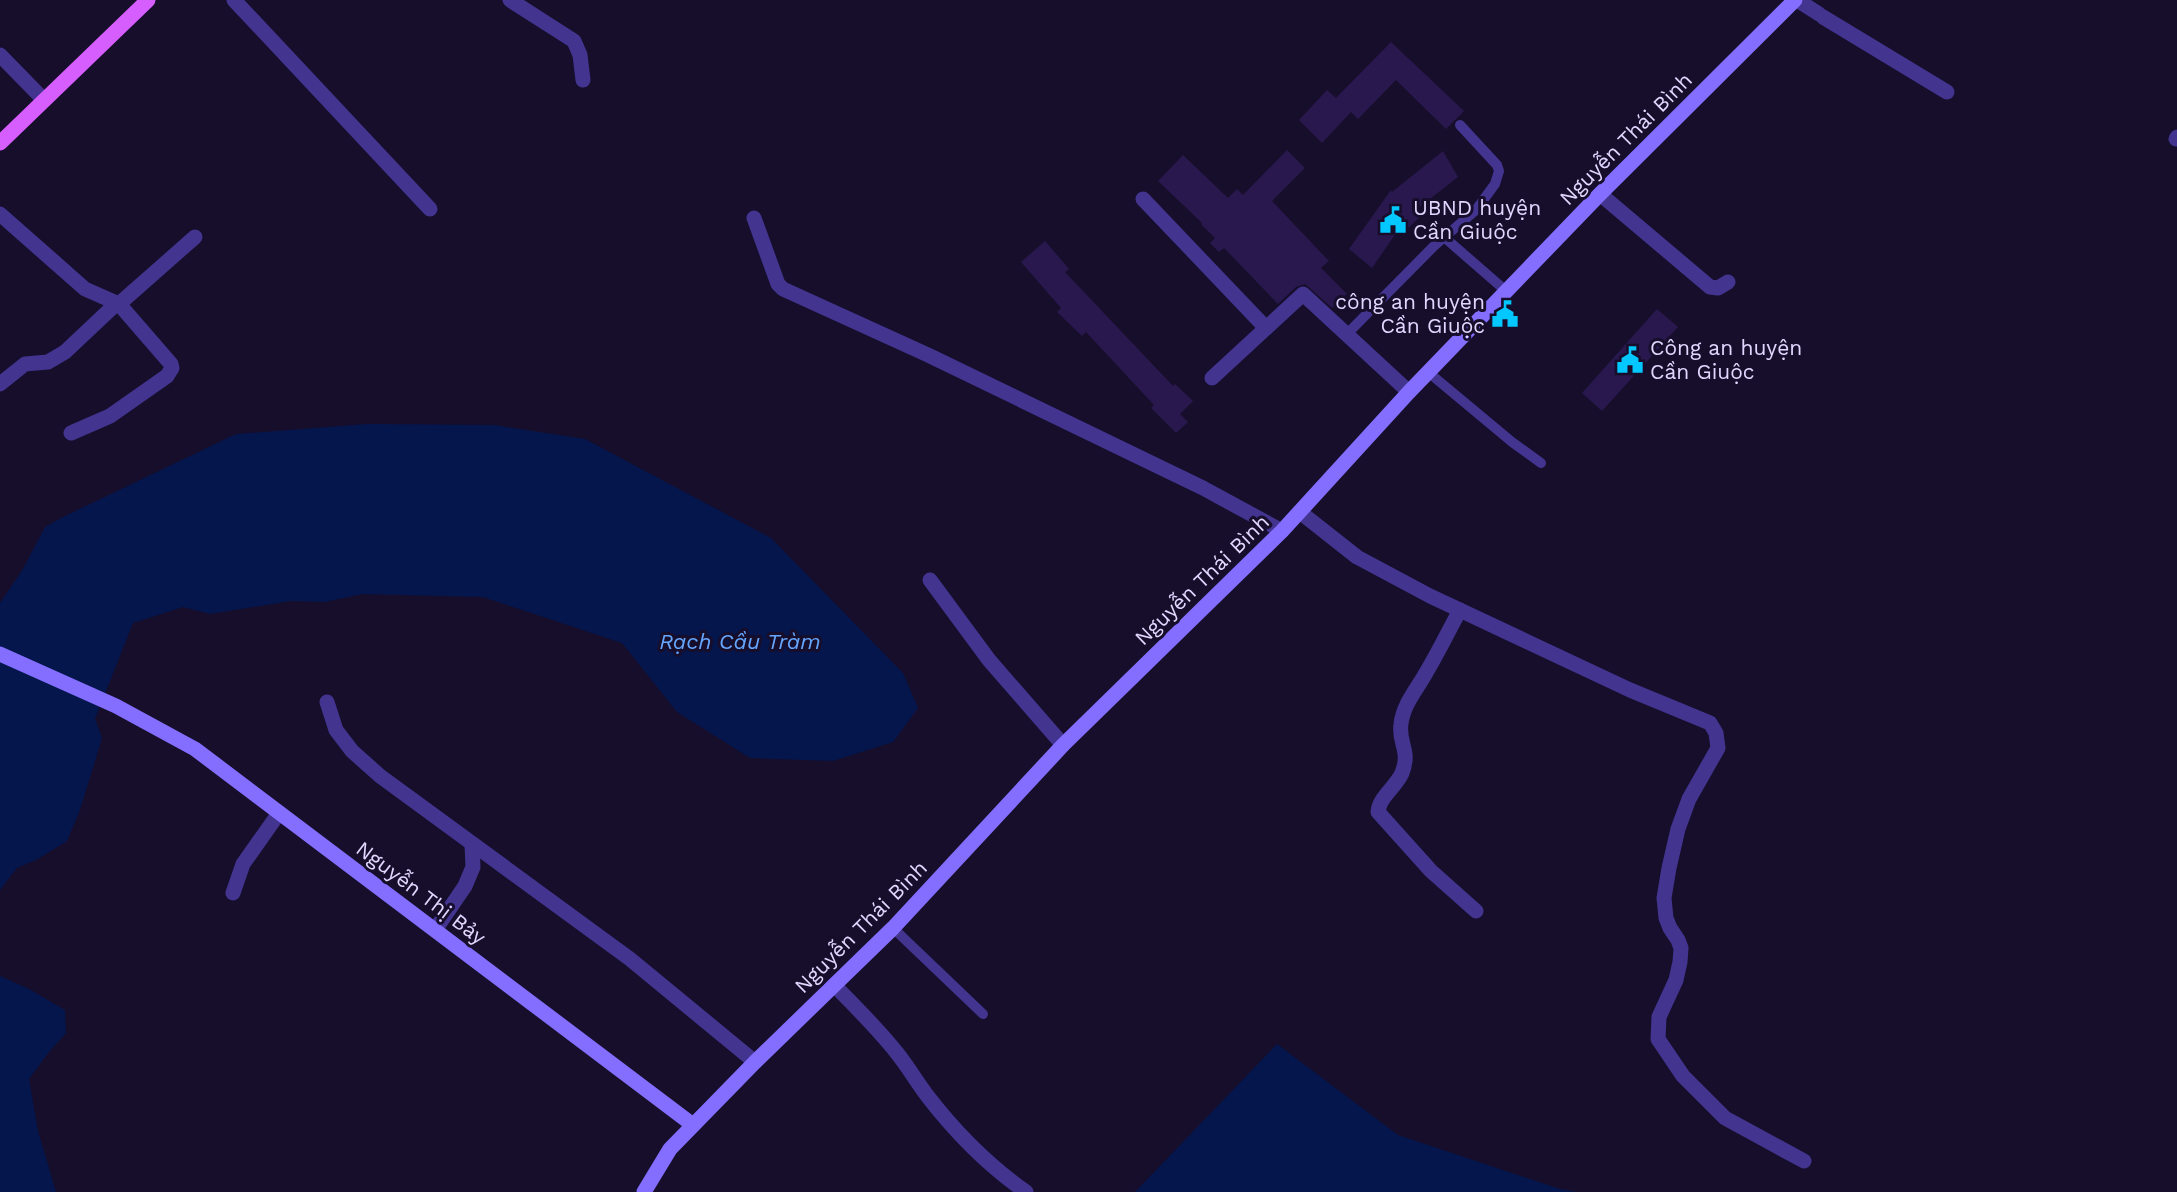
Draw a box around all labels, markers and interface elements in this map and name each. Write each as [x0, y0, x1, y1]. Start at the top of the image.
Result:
street label: Nguyễn Thái Bình [1554, 67, 1697, 210]
place label: UBND huyện Cần Giuộc [1413, 195, 1541, 244]
public building icon: UBND huyện Cần Giuộc [1378, 205, 1408, 235]
place label: công an huyện Cần Giuộc [1335, 289, 1485, 338]
public building icon: công an huyện Cần Giuộc [1490, 299, 1520, 329]
place label: Công an huyện Cần Giuộc [1650, 335, 1802, 384]
public building icon: Công an huyện Cần Giuộc [1615, 345, 1645, 375]
street label: Nguyễn Thái Bình [1129, 509, 1274, 650]
water label: Rạch Cầu Tràm [659, 629, 821, 654]
street label: Nguyễn Thị Bảy [352, 836, 491, 950]
street label: Nguyễn Thái Bình [789, 855, 932, 998]

